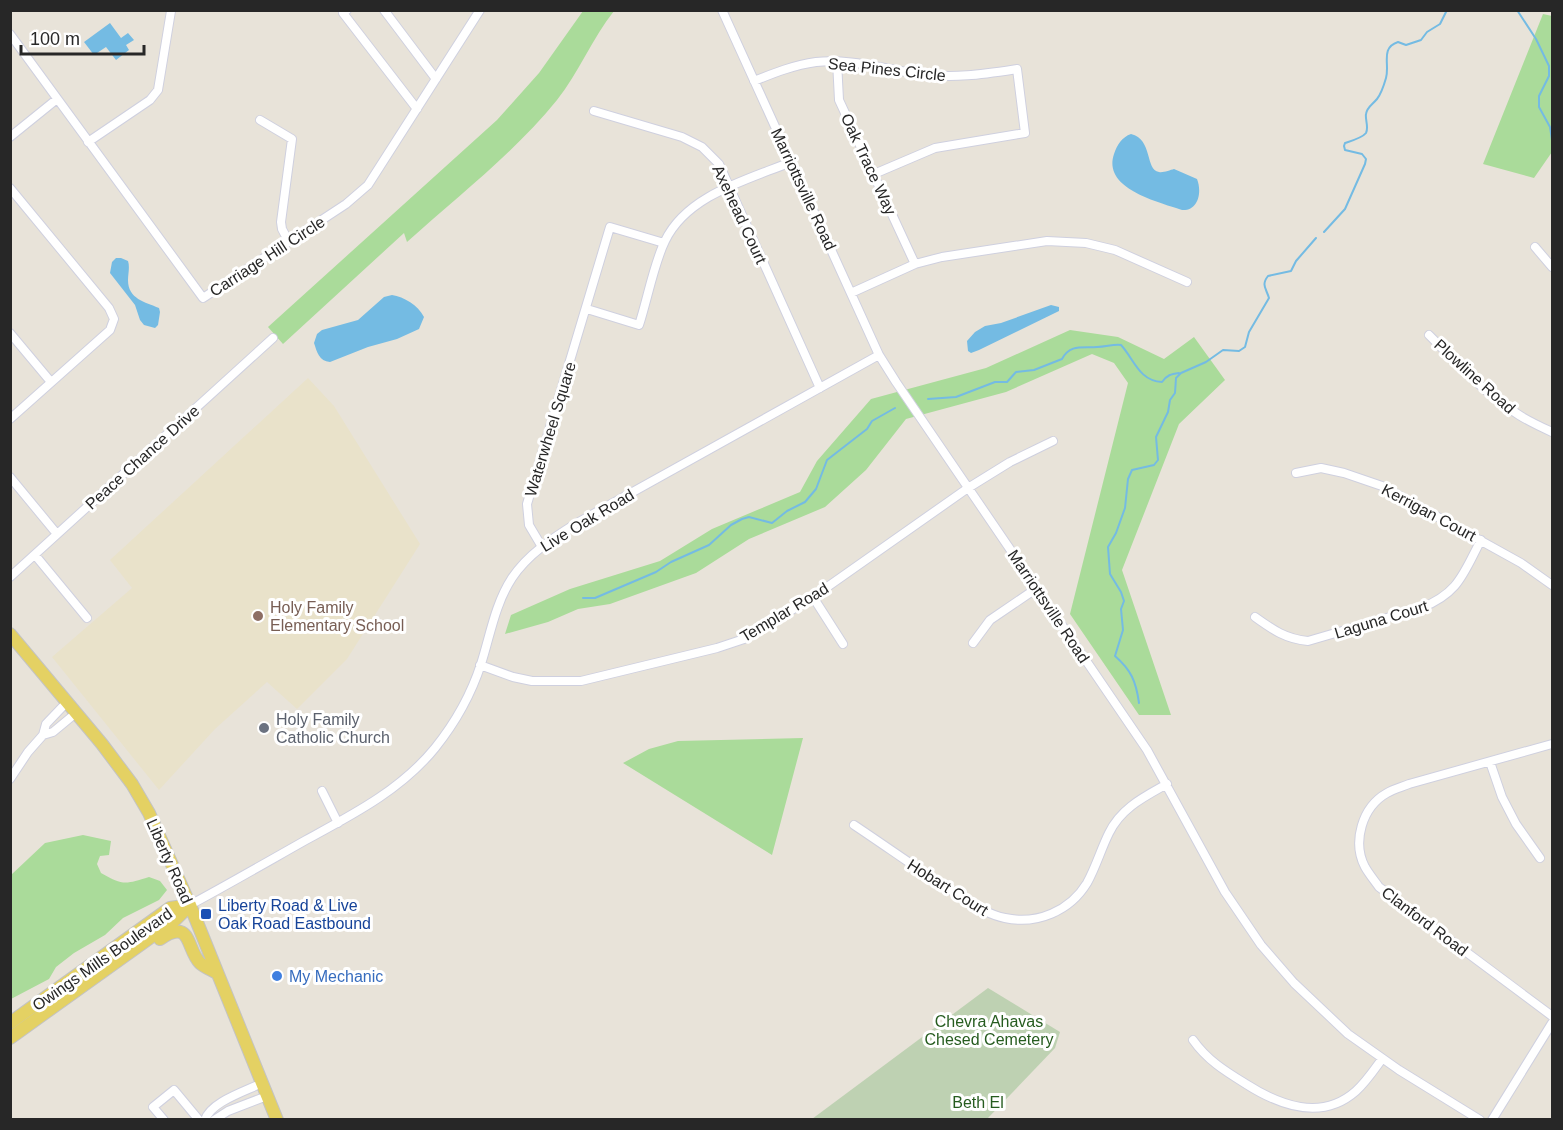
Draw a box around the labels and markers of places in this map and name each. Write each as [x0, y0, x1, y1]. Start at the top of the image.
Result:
place label: Holy Family Elementary School [270, 599, 404, 634]
marker: Holy Family Elementary School [251, 609, 265, 623]
place label: Holy Family Catholic Church [276, 711, 390, 746]
marker: Holy Family Catholic Church [257, 721, 271, 735]
place label: Liberty Road & Live Oak Road Eastbound [218, 897, 371, 932]
marker: Liberty Road & Live Oak Road Eastbound [199, 907, 213, 921]
place label: My Mechanic [289, 968, 383, 985]
marker: My Mechanic [270, 969, 284, 983]

